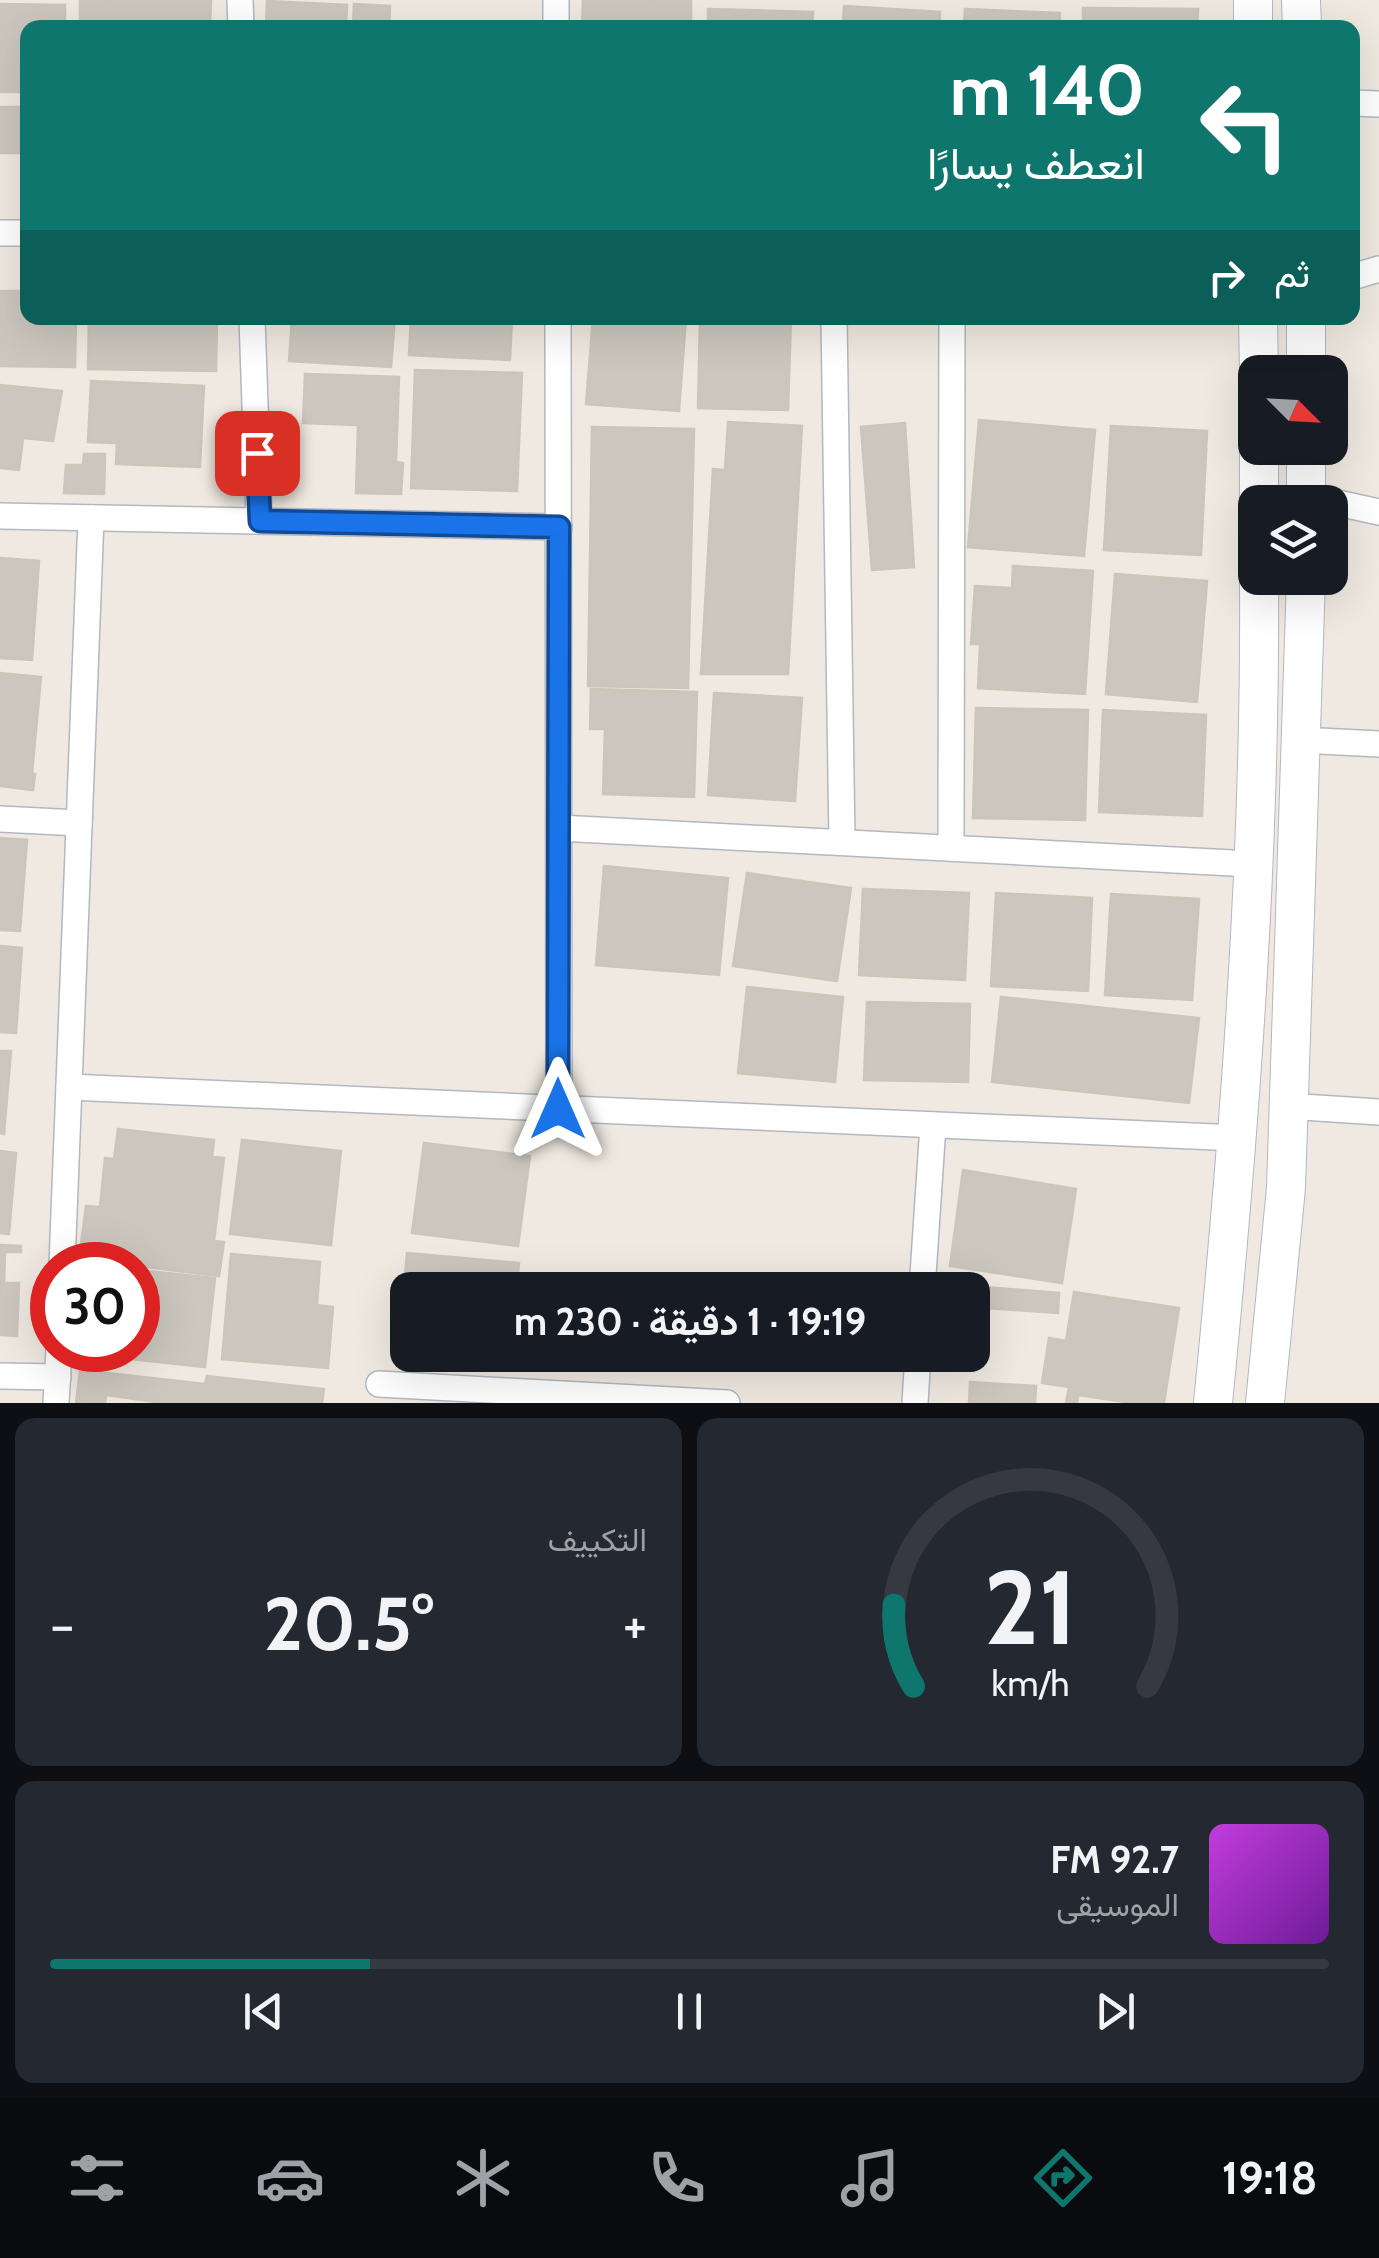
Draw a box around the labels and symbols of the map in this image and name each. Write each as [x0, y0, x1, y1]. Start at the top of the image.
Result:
north arrow [1238, 355, 1348, 465]
pin [215, 411, 300, 496]
position arrow [506, 1057, 610, 1161]
speed limit sign: 30 [30, 1242, 160, 1372]

